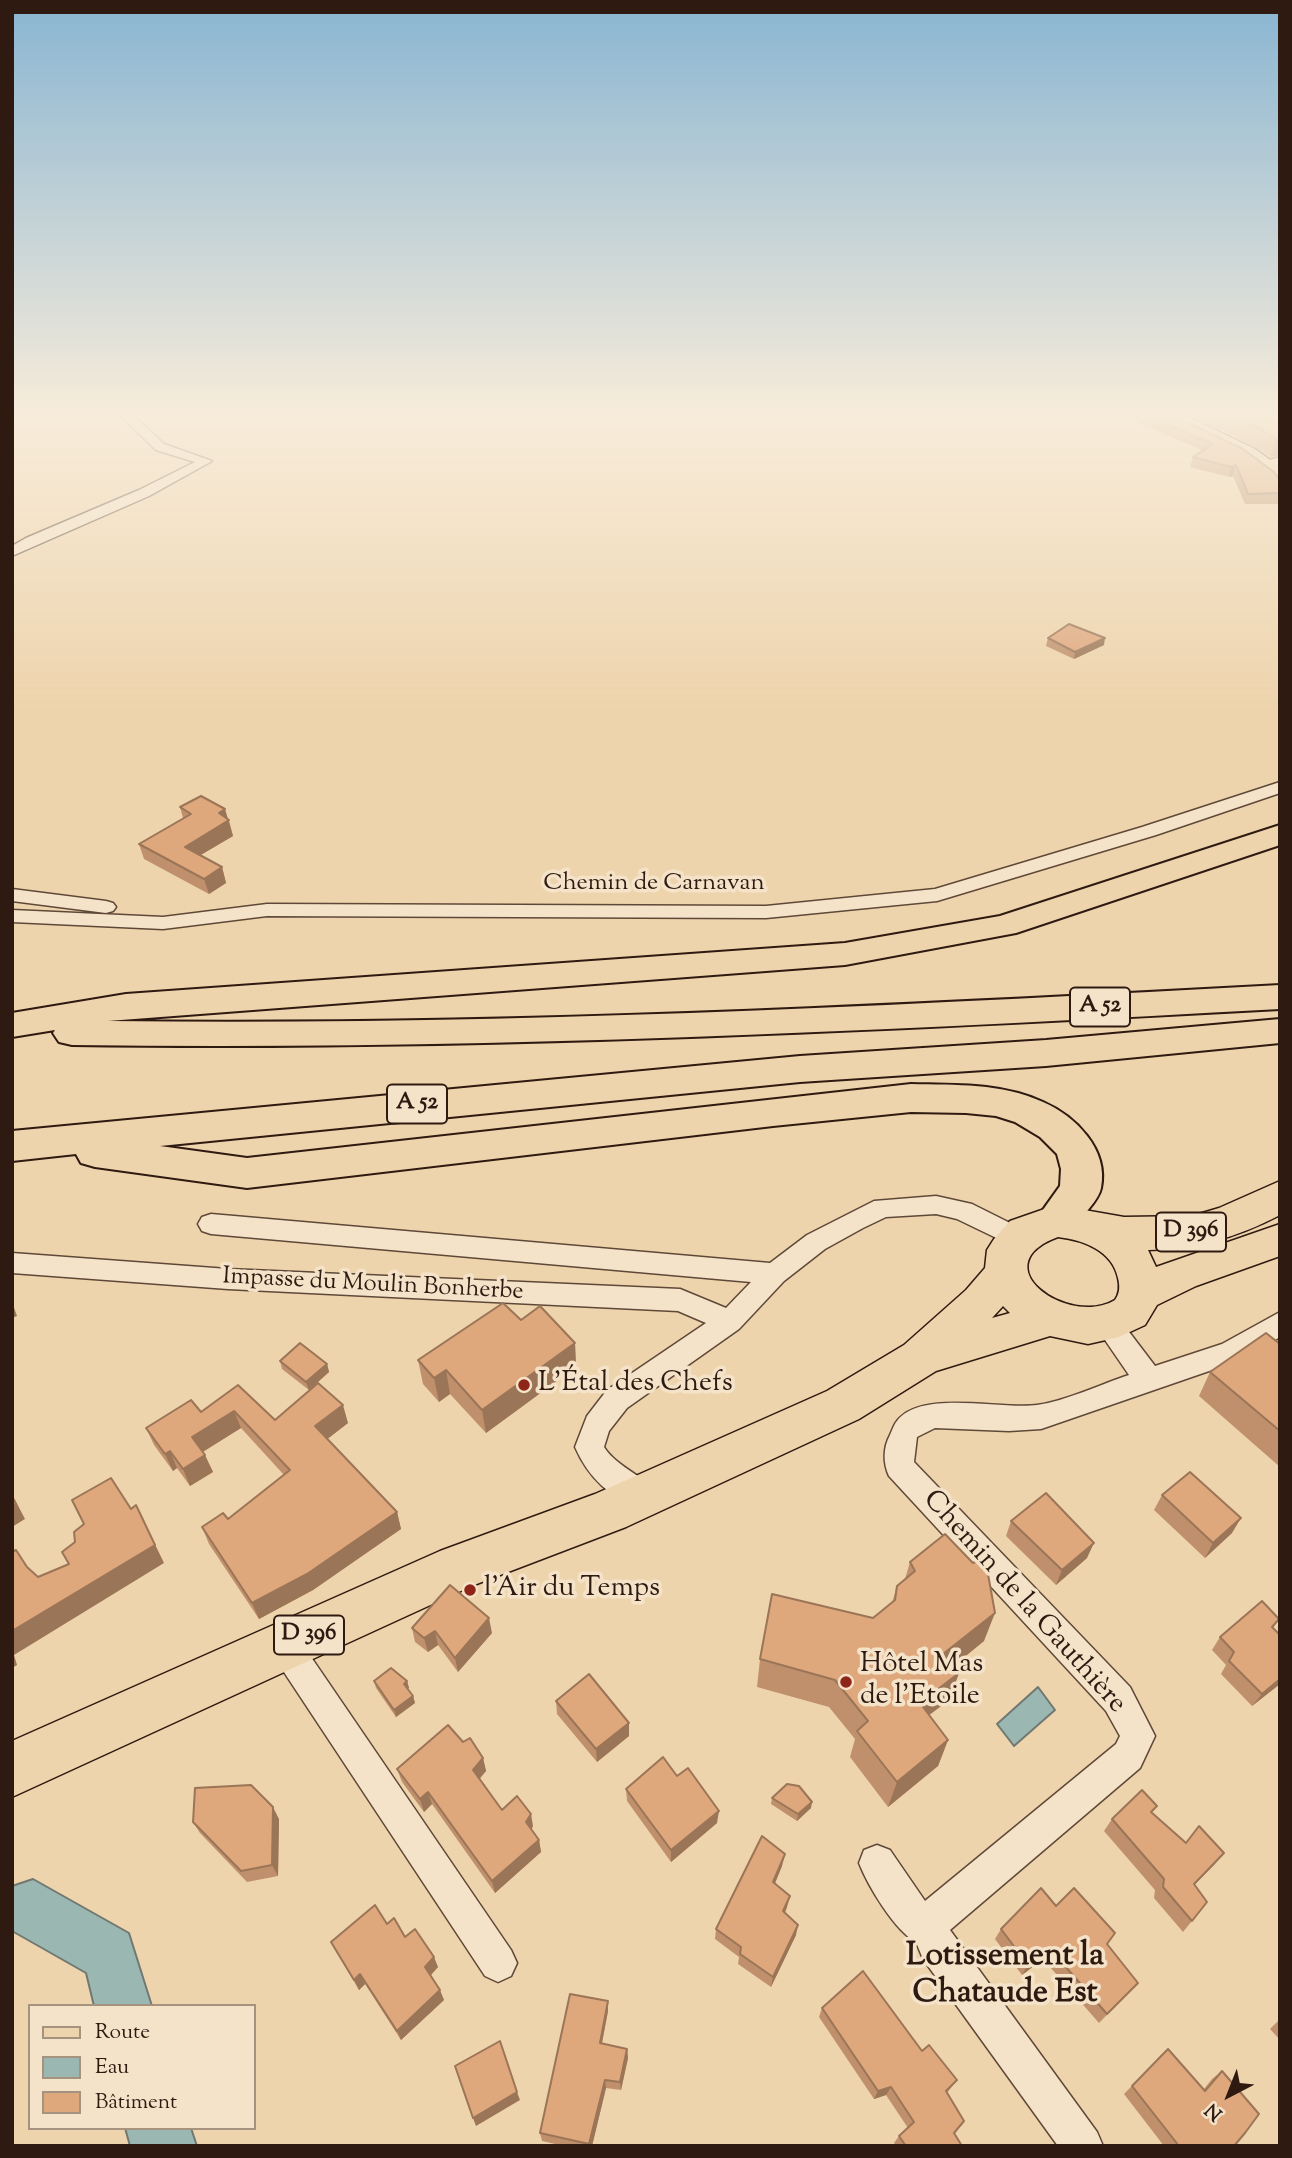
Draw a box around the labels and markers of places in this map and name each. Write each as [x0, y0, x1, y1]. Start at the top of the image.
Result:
place label: L'Étal des Chefs [538, 1368, 733, 1402]
marker: L'Étal des Chefs [516, 1377, 532, 1393]
place label: l'Air du Temps [484, 1573, 660, 1607]
marker: l'Air du Temps [462, 1582, 478, 1598]
place label: Hôtel Mas de l'Etoile [860, 1649, 983, 1715]
marker: Hôtel Mas de l'Etoile [838, 1674, 854, 1690]

